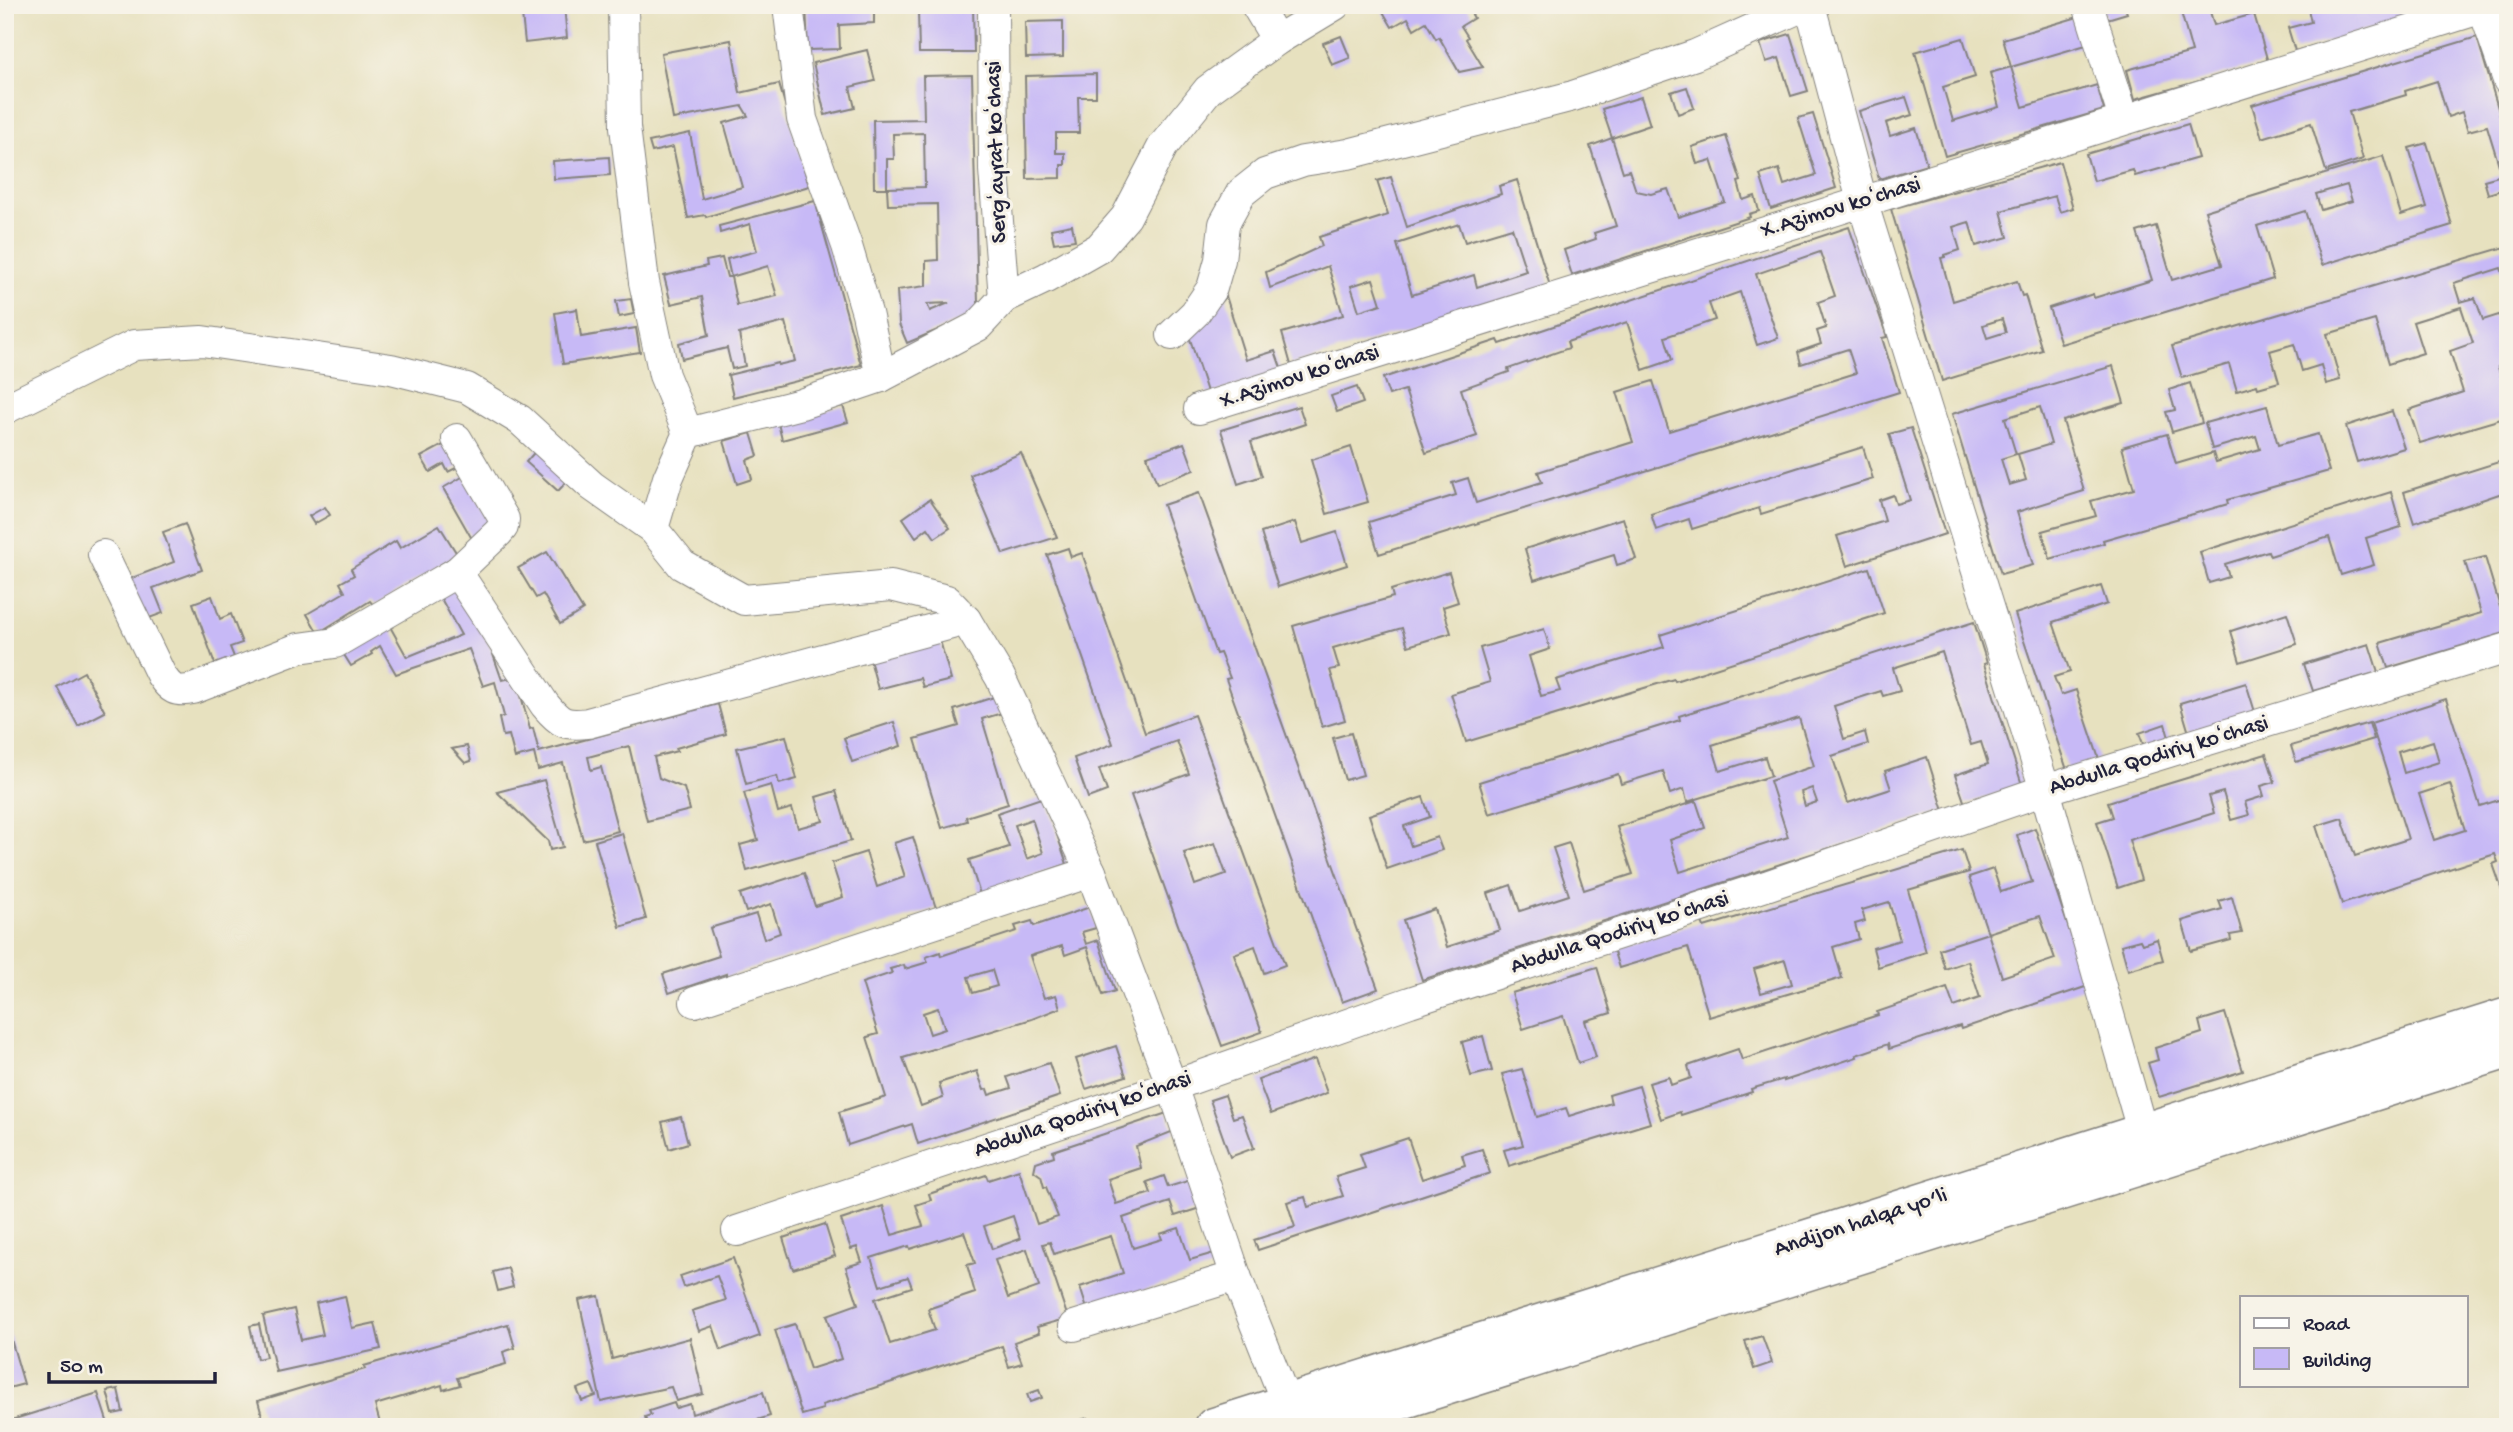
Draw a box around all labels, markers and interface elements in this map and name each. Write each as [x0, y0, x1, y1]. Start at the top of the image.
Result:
street label: Sergʻayrat koʻchasi [980, 60, 1014, 244]
street label: X.Azimov koʻchasi [1757, 171, 1924, 245]
street label: X.Azimov koʻchasi [1216, 339, 1383, 416]
street label: Abdulla Qodiriy koʻchasi [2046, 710, 2272, 802]
street label: Abdulla Qodiriy koʻchasi [1508, 885, 1732, 981]
street label: Abdulla Qodiriy koʻchasi [971, 1065, 1195, 1165]
street label: Andijon halqa yo‘li [1771, 1182, 1951, 1264]
legend [2240, 1296, 2468, 1386]
text: Road [2303, 1314, 2351, 1339]
scale bar [49, 1341, 215, 1385]
text: Building [2302, 1350, 2372, 1375]
text: 50 m [60, 1356, 103, 1381]

